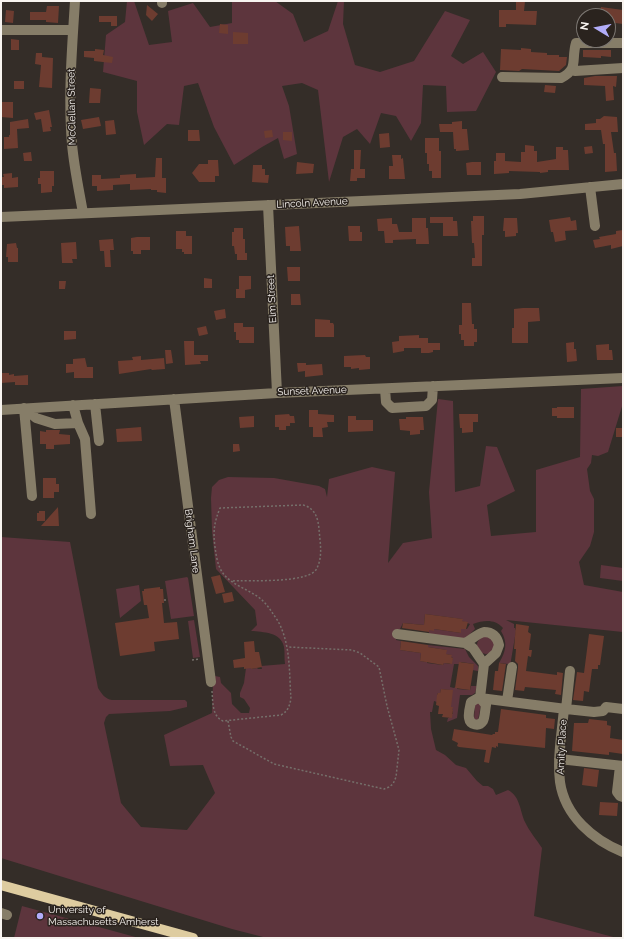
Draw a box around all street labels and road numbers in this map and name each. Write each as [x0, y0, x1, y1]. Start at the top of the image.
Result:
street label: McClellan Street [65, 69, 79, 145]
street label: Lincoln Avenue [276, 195, 348, 211]
street label: Elm Street [265, 275, 279, 323]
street label: Sunset Avenue [277, 384, 347, 398]
street label: Brigham Lane [182, 508, 202, 574]
street label: Amity Place [555, 719, 569, 775]

